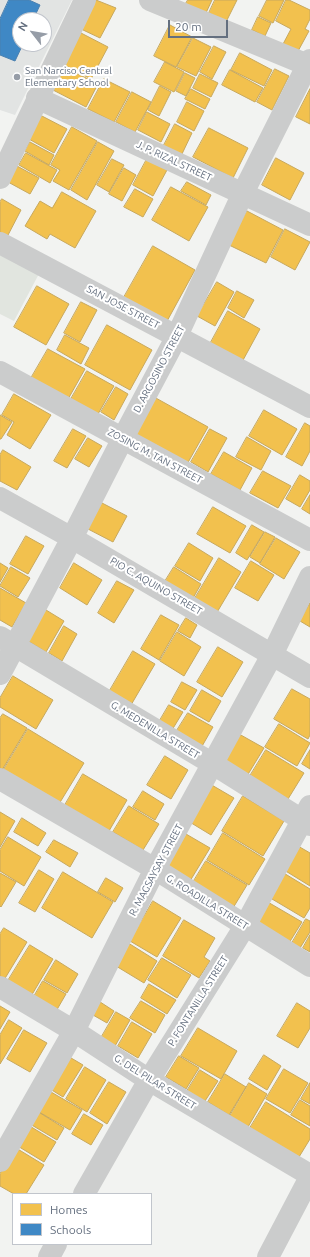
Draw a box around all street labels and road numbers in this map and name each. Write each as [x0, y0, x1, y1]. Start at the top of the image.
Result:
street label: J. P. RIZAL STREET [134, 138, 214, 184]
street label: SAN JOSE STREET [85, 283, 161, 331]
street label: D. ARGOSINO STREET [131, 323, 187, 415]
street label: ZOSING M. TAN STREET [106, 426, 204, 486]
street label: PIO C. AQUINO STREET [108, 555, 204, 617]
street label: G. MEDENILLA STREET [109, 699, 201, 761]
street label: R. MAGSAYSAY STREET [127, 822, 185, 918]
street label: G. ROADILLA STREET [164, 872, 250, 932]
street label: P. FONTANILLA STREET [165, 954, 231, 1048]
street label: G. DEL PILAR STREET [112, 1052, 198, 1112]

